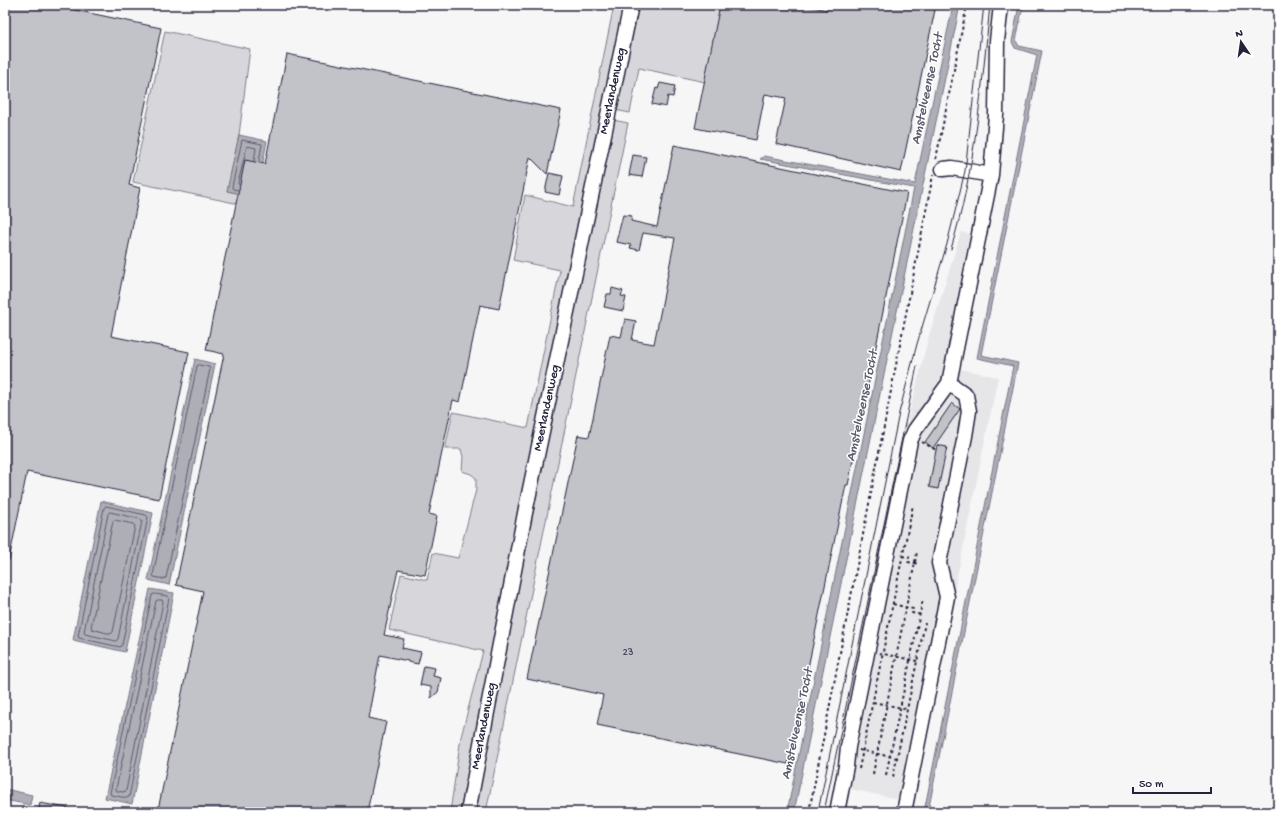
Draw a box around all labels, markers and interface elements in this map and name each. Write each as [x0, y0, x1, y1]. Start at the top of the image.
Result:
north arrow [1221, 22, 1261, 62]
text: N [1234, 28, 1244, 41]
water label: Amstelveense Tocht [908, 30, 949, 146]
street label: Meerlandenweg [597, 46, 629, 136]
water label: Amstelveense Tocht [843, 347, 884, 463]
street label: Meerlandenweg [531, 363, 563, 453]
house number: 23 [622, 647, 634, 659]
water label: Amstelveense Tocht [778, 665, 819, 781]
street label: Meerlandenweg [468, 681, 500, 771]
scale bar [1133, 769, 1211, 795]
text: 50 m [1139, 778, 1164, 792]

